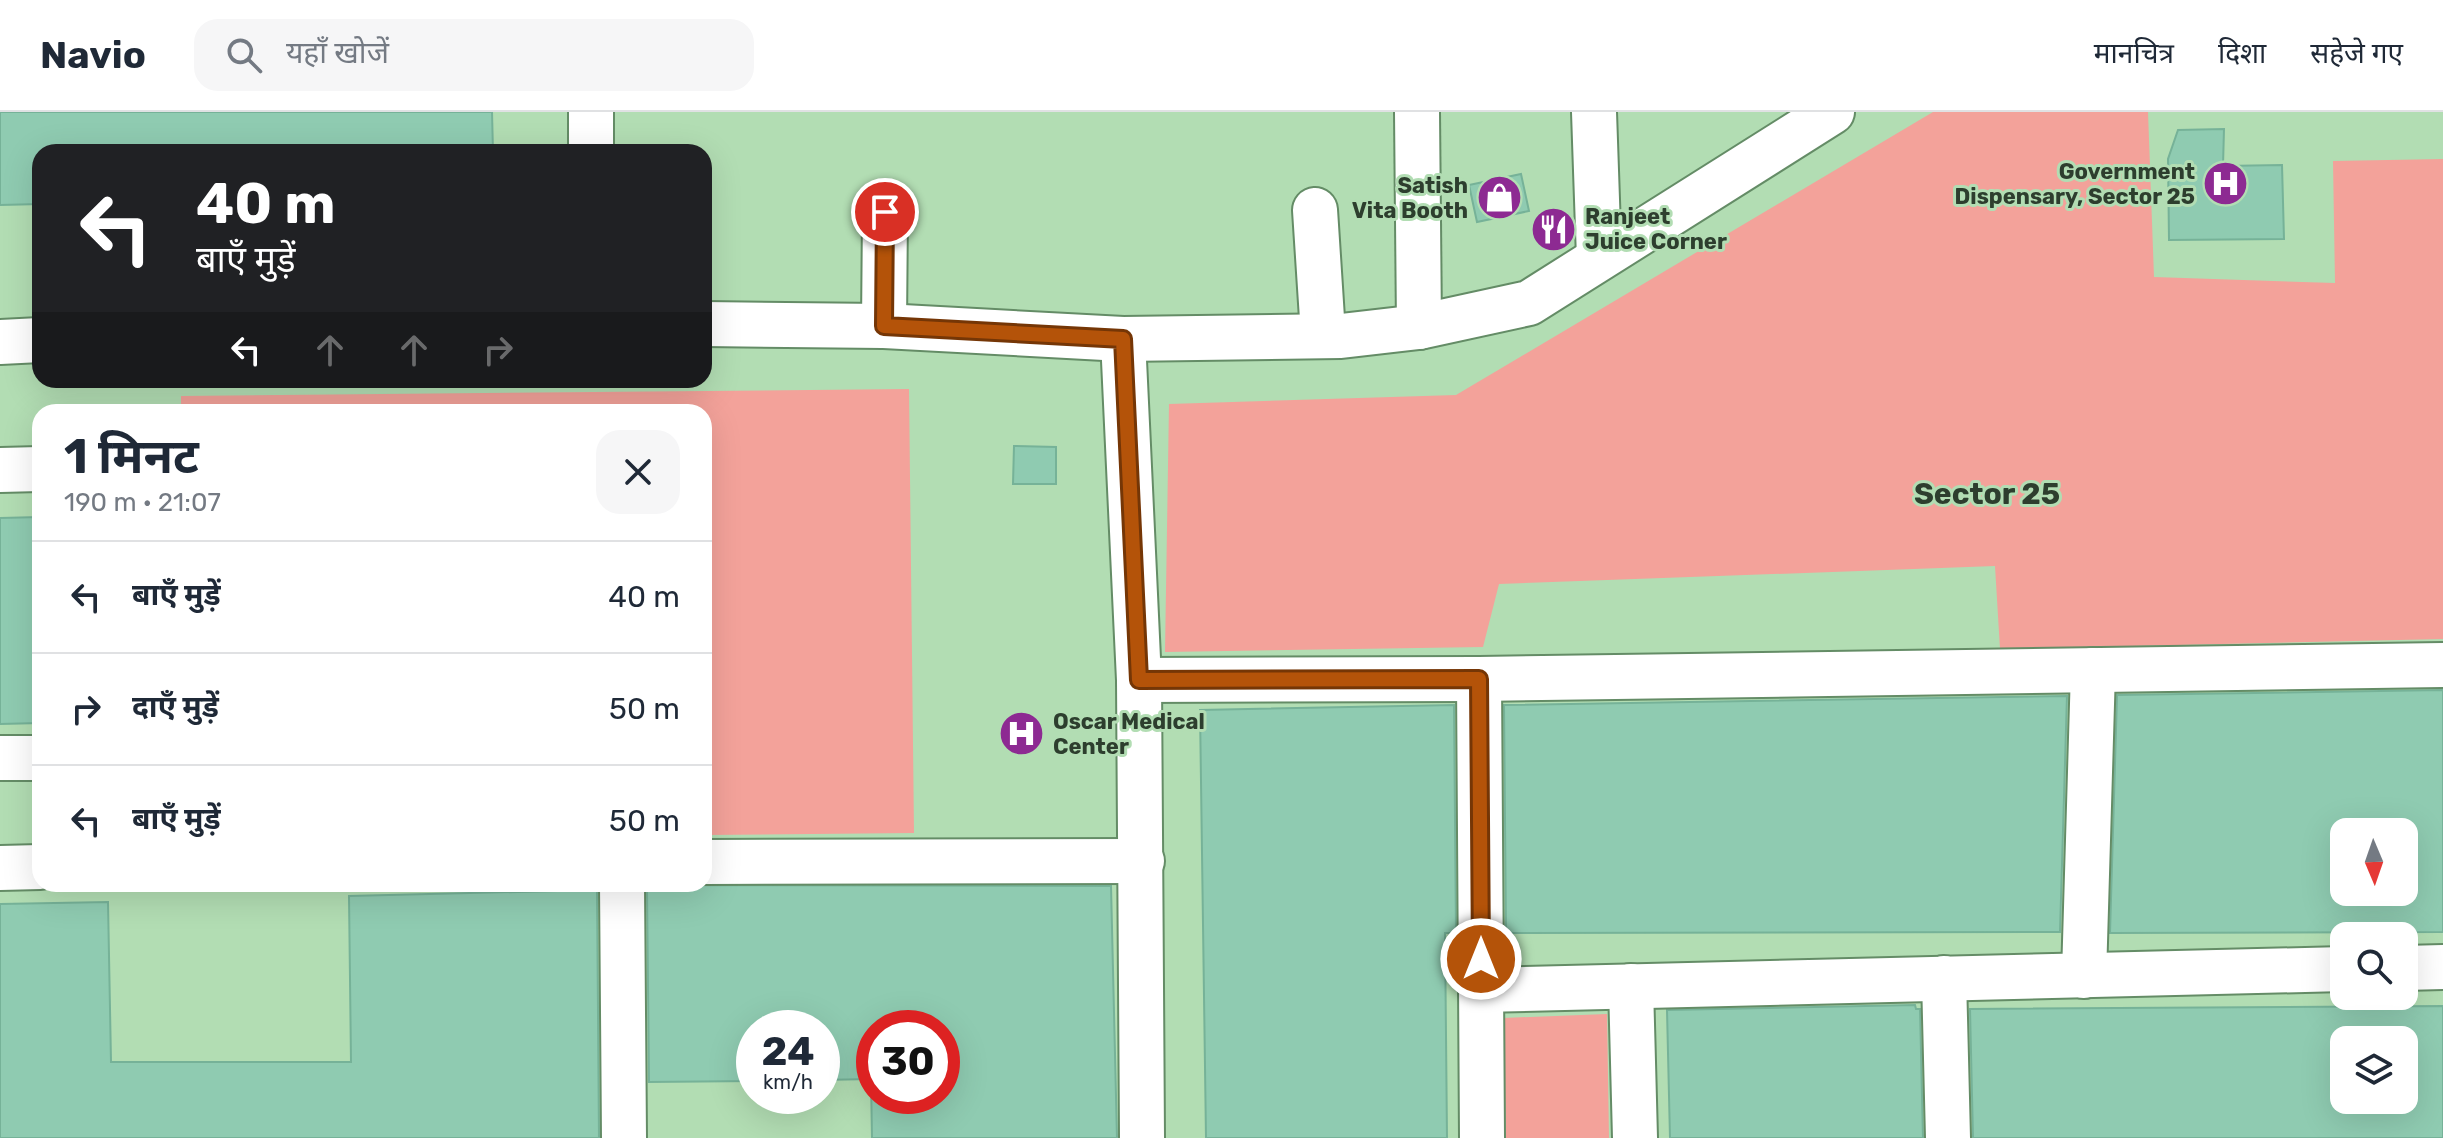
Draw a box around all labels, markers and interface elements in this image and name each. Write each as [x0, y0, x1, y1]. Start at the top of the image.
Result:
search box [194, 19, 754, 91]
text: Navio [40, 32, 146, 78]
icon: search [222, 33, 266, 77]
text: यहाँ खोजें [286, 35, 389, 71]
text: मानचित्र [2094, 37, 2174, 70]
text: दिशा [2218, 37, 2266, 70]
text: सहेजे गए [2310, 37, 2403, 70]
place label: Government Dispensary, Sector 25 [1955, 158, 2195, 210]
hospital icon: Government Dispensary, Sector 25 [2202, 160, 2250, 208]
text: 40 m [196, 171, 336, 237]
place label: Satish Vita Booth [1352, 172, 1468, 224]
shop icon: Satish Vita Booth [1475, 174, 1523, 222]
icon: left [64, 176, 168, 280]
pin [851, 178, 919, 246]
icon: arrive [863, 190, 907, 234]
place label: Ranjeet Juice Corner [1585, 203, 1727, 255]
restaurant icon: Ranjeet Juice Corner [1530, 205, 1578, 253]
text: बाएँ मुड़ें [196, 238, 295, 281]
icon: left [224, 328, 268, 372]
icon: ahead [308, 328, 352, 372]
icon: ahead [392, 328, 436, 372]
icon: right [476, 328, 520, 372]
text: 1 मिनट [64, 428, 199, 485]
button: close [596, 430, 680, 514]
district label: Sector 25 [1914, 476, 2060, 512]
text: 190 m · 21:07 [64, 487, 221, 518]
icon: left [64, 575, 108, 619]
text: बाएँ मुड़ें [132, 577, 221, 613]
text: 40 m [608, 579, 680, 615]
icon: right [64, 687, 108, 731]
text: दाएँ मुड़ें [132, 689, 219, 725]
text: 50 m [609, 691, 680, 727]
place label: Oscar Medical Center [1053, 708, 1205, 760]
hospital icon: Oscar Medical Center [998, 710, 1046, 758]
icon: left [64, 799, 108, 843]
text: बाएँ मुड़ें [132, 801, 221, 837]
text: 50 m [609, 803, 680, 839]
north arrow [2330, 818, 2418, 906]
map controls [2330, 818, 2418, 1114]
position arrow [1439, 917, 1523, 1001]
button: search [2330, 922, 2418, 1010]
speed limit sign: 30 [856, 1010, 960, 1114]
button: layers [2330, 1026, 2418, 1114]
text: 24 [761, 1028, 815, 1075]
text: km/h [763, 1070, 813, 1094]

